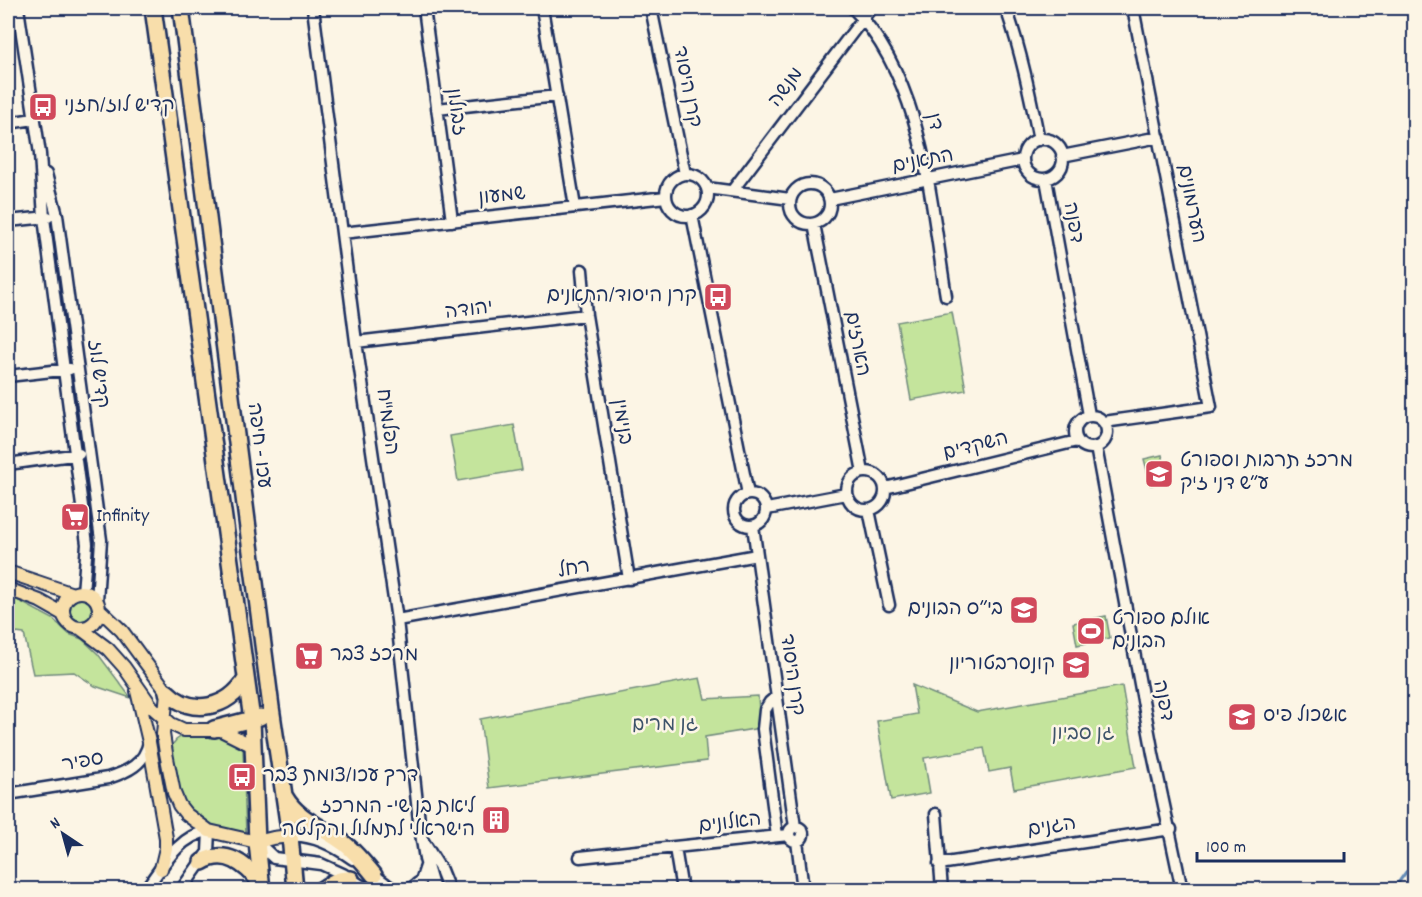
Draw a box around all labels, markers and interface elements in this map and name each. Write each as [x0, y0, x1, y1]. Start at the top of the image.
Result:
street label: קרן היסוד [664, 44, 708, 130]
street label: מנשה [763, 62, 811, 114]
street label: זבולון [438, 86, 472, 138]
bus stop icon: קדיש לוז/חזני [27, 91, 59, 123]
place label: קדיש לוז/חזני [64, 93, 174, 121]
street label: דן [917, 110, 949, 134]
street label: התאנים [890, 142, 956, 182]
street label: הערמונים [1169, 162, 1211, 246]
street label: שמעון [477, 181, 527, 213]
street label: דפנה [1055, 200, 1089, 246]
bus stop icon: קרן היסוד/התאנים [702, 281, 734, 313]
place label: קרן היסוד/התאנים [547, 283, 697, 311]
street label: יהודה [443, 294, 495, 328]
street label: הארזים [836, 309, 876, 379]
street label: קדיש לוז [79, 338, 115, 410]
street label: הפלמ"ח [368, 387, 404, 457]
street label: בנימין [604, 397, 638, 447]
street label: עכו - חיפה [239, 401, 277, 491]
street label: השקדים [941, 425, 1011, 469]
place label: מרכז תרבות וספורט ע״ש דני ז'ק [1180, 448, 1353, 499]
school or university icon: מרכז תרבות וספורט ע״ש דני ז'ק [1143, 458, 1175, 490]
supermarket icon: Infinity [59, 501, 91, 533]
place label: Infinity [96, 503, 150, 531]
street label: רחל [556, 553, 592, 587]
school or university icon: בי״ס הבונים [1008, 594, 1040, 626]
place label: בי״ס הבונים [907, 596, 1003, 624]
place label: אולם ספורט הבונים [1112, 606, 1210, 657]
sports icon: אולם ספורט הבונים [1075, 615, 1107, 647]
street label: קרן היסוד [771, 632, 811, 718]
supermarket icon: מרכז צבר [293, 640, 325, 672]
place label: מרכז צבר [330, 642, 418, 670]
school or university icon: קונסרבטוריון [1060, 649, 1092, 681]
place label: קונסרבטוריון [949, 651, 1055, 679]
street label: דפנה [1144, 678, 1180, 724]
school or university icon: אשכול פיס [1226, 701, 1258, 733]
place label: אשכול פיס [1263, 703, 1347, 731]
park label: גן מרים [632, 712, 698, 740]
park label: גן סביון [1052, 721, 1114, 749]
street label: ספיר [60, 746, 106, 780]
bus stop icon: דרך עכו/צומת צבר [226, 761, 258, 793]
place label: דרך עכו/צומת צבר [263, 763, 418, 791]
place label: ליאת בן שי- המרכז הישראלי לתמלול והקלטה [282, 794, 476, 845]
north arrow [33, 804, 93, 864]
building icon: ליאת בן שי- המרכז הישראלי לתמלול והקלטה [480, 804, 512, 836]
street label: האלונים [697, 806, 763, 842]
street label: הגנים [1025, 810, 1079, 846]
text: N [46, 812, 66, 836]
scale bar [1197, 825, 1344, 863]
text: 100 m [1206, 836, 1246, 861]

